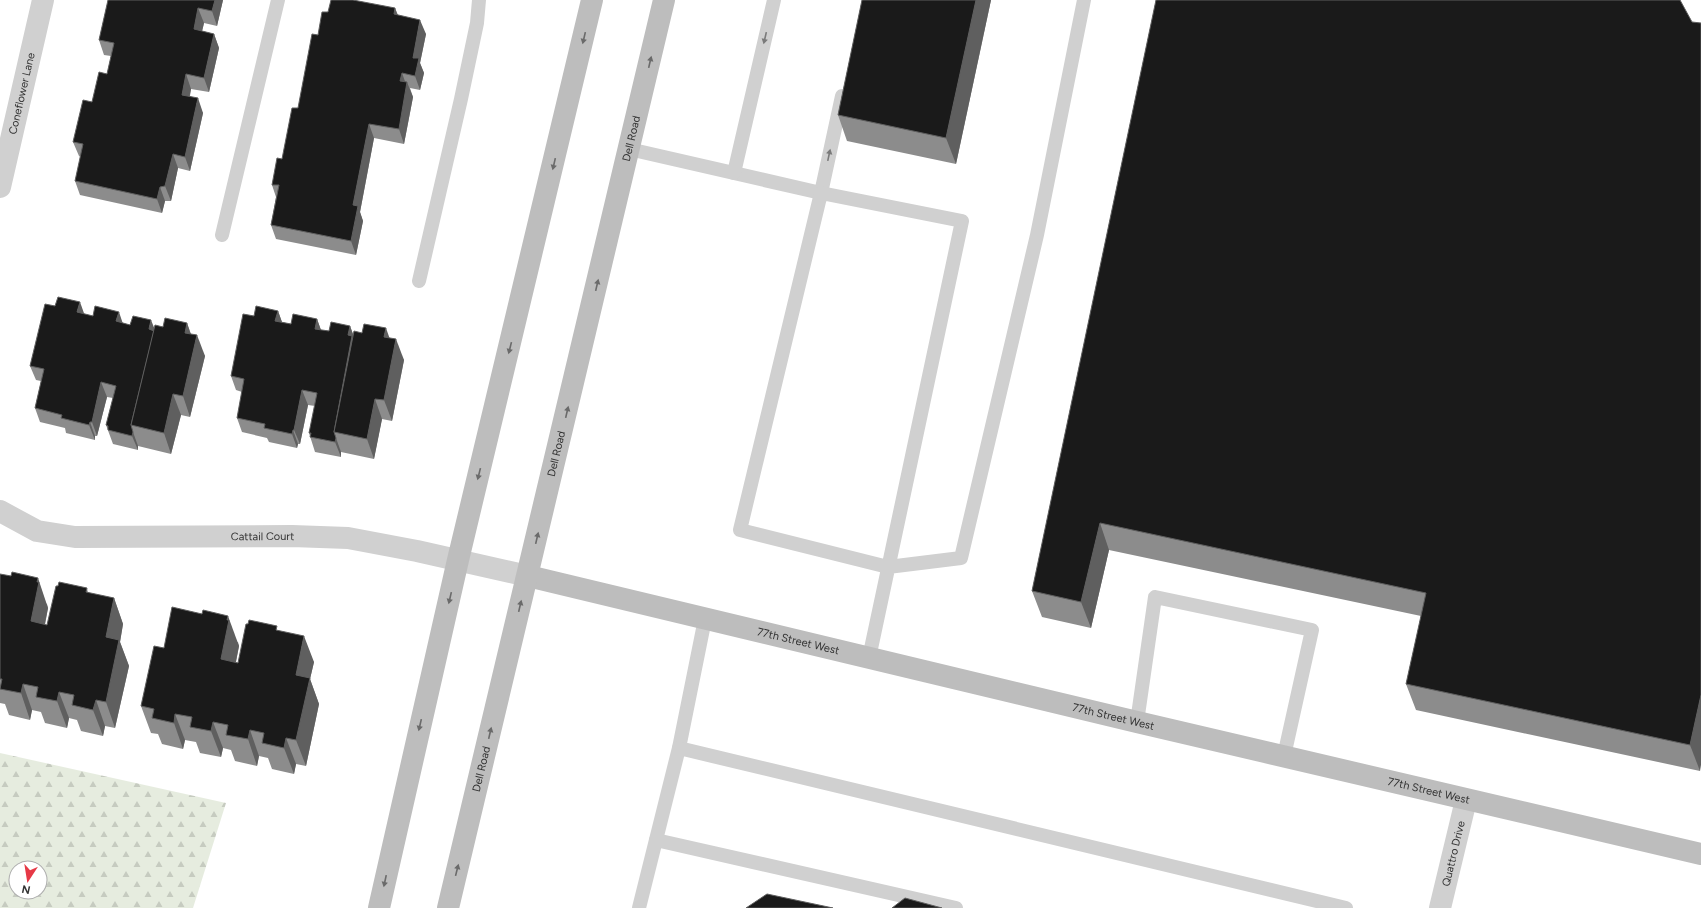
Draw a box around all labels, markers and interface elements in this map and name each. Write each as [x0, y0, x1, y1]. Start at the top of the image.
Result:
one-way arrow [580, 32, 586, 44]
one-way arrow [762, 32, 768, 44]
street label: Coneflower Lane [6, 51, 37, 136]
one-way arrow [647, 56, 653, 68]
street label: Dell Road [619, 114, 643, 163]
one-way arrow [827, 149, 833, 161]
one-way arrow [550, 158, 556, 171]
one-way arrow [594, 279, 600, 291]
one-way arrow [507, 342, 513, 354]
one-way arrow [564, 406, 570, 418]
street label: Dell Road [544, 430, 568, 478]
one-way arrow [476, 468, 482, 481]
street label: Cattail Court [231, 529, 294, 543]
one-way arrow [534, 532, 540, 544]
one-way arrow [446, 592, 452, 605]
one-way arrow [518, 600, 524, 612]
street label: 77th Street West [756, 625, 841, 657]
street label: 77th Street West [1071, 700, 1156, 732]
one-way arrow [417, 719, 423, 731]
one-way arrow [488, 726, 494, 739]
street label: Dell Road [469, 745, 493, 793]
street label: 77th Street West [1387, 774, 1471, 806]
street label: Quattro Drive [1439, 819, 1467, 888]
north arrow [8, 860, 48, 900]
one-way arrow [455, 864, 461, 876]
one-way arrow [381, 875, 387, 887]
text: N [21, 882, 32, 897]

